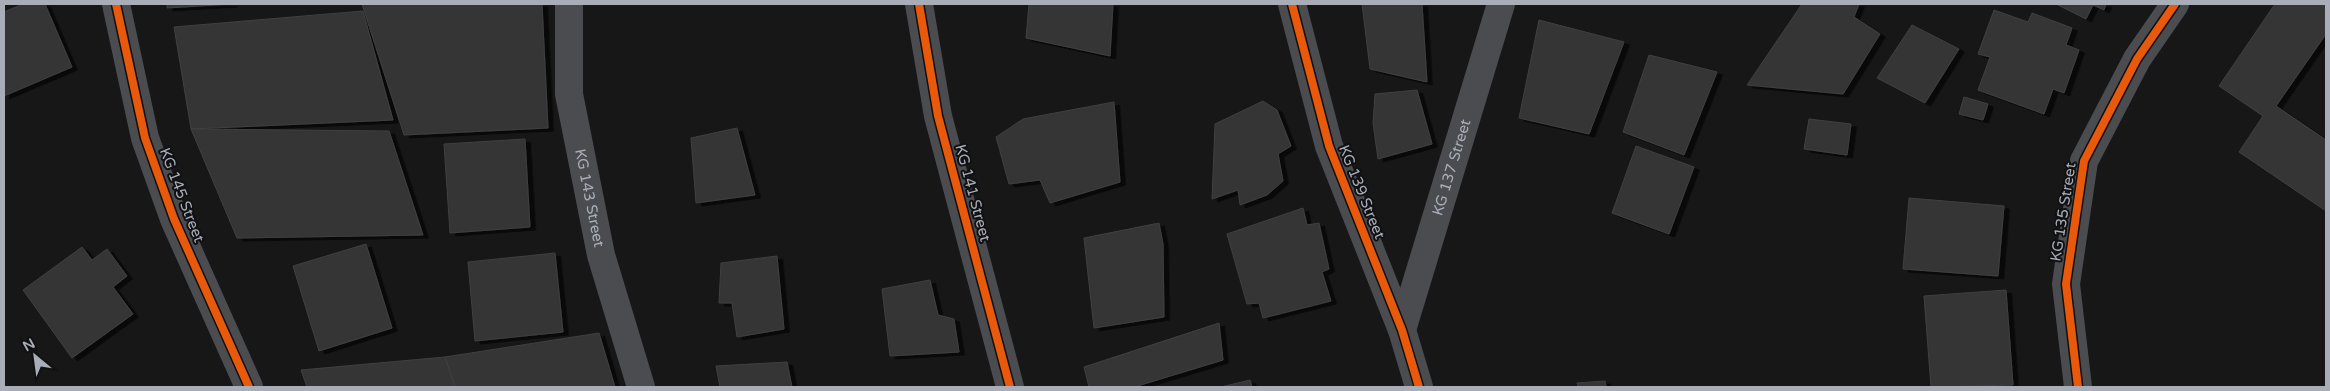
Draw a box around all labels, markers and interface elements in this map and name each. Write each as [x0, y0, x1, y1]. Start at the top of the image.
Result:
street label: KG 137 Street [1428, 117, 1475, 218]
street label: KG 141 Street [951, 142, 995, 244]
street label: KG 139 Street [1335, 142, 1389, 242]
street label: KG 145 Street [156, 145, 208, 245]
street label: KG 143 Street [571, 147, 608, 249]
street label: KG 135 Street [2046, 161, 2080, 263]
north arrow [10, 331, 60, 381]
text: N [20, 335, 38, 355]

